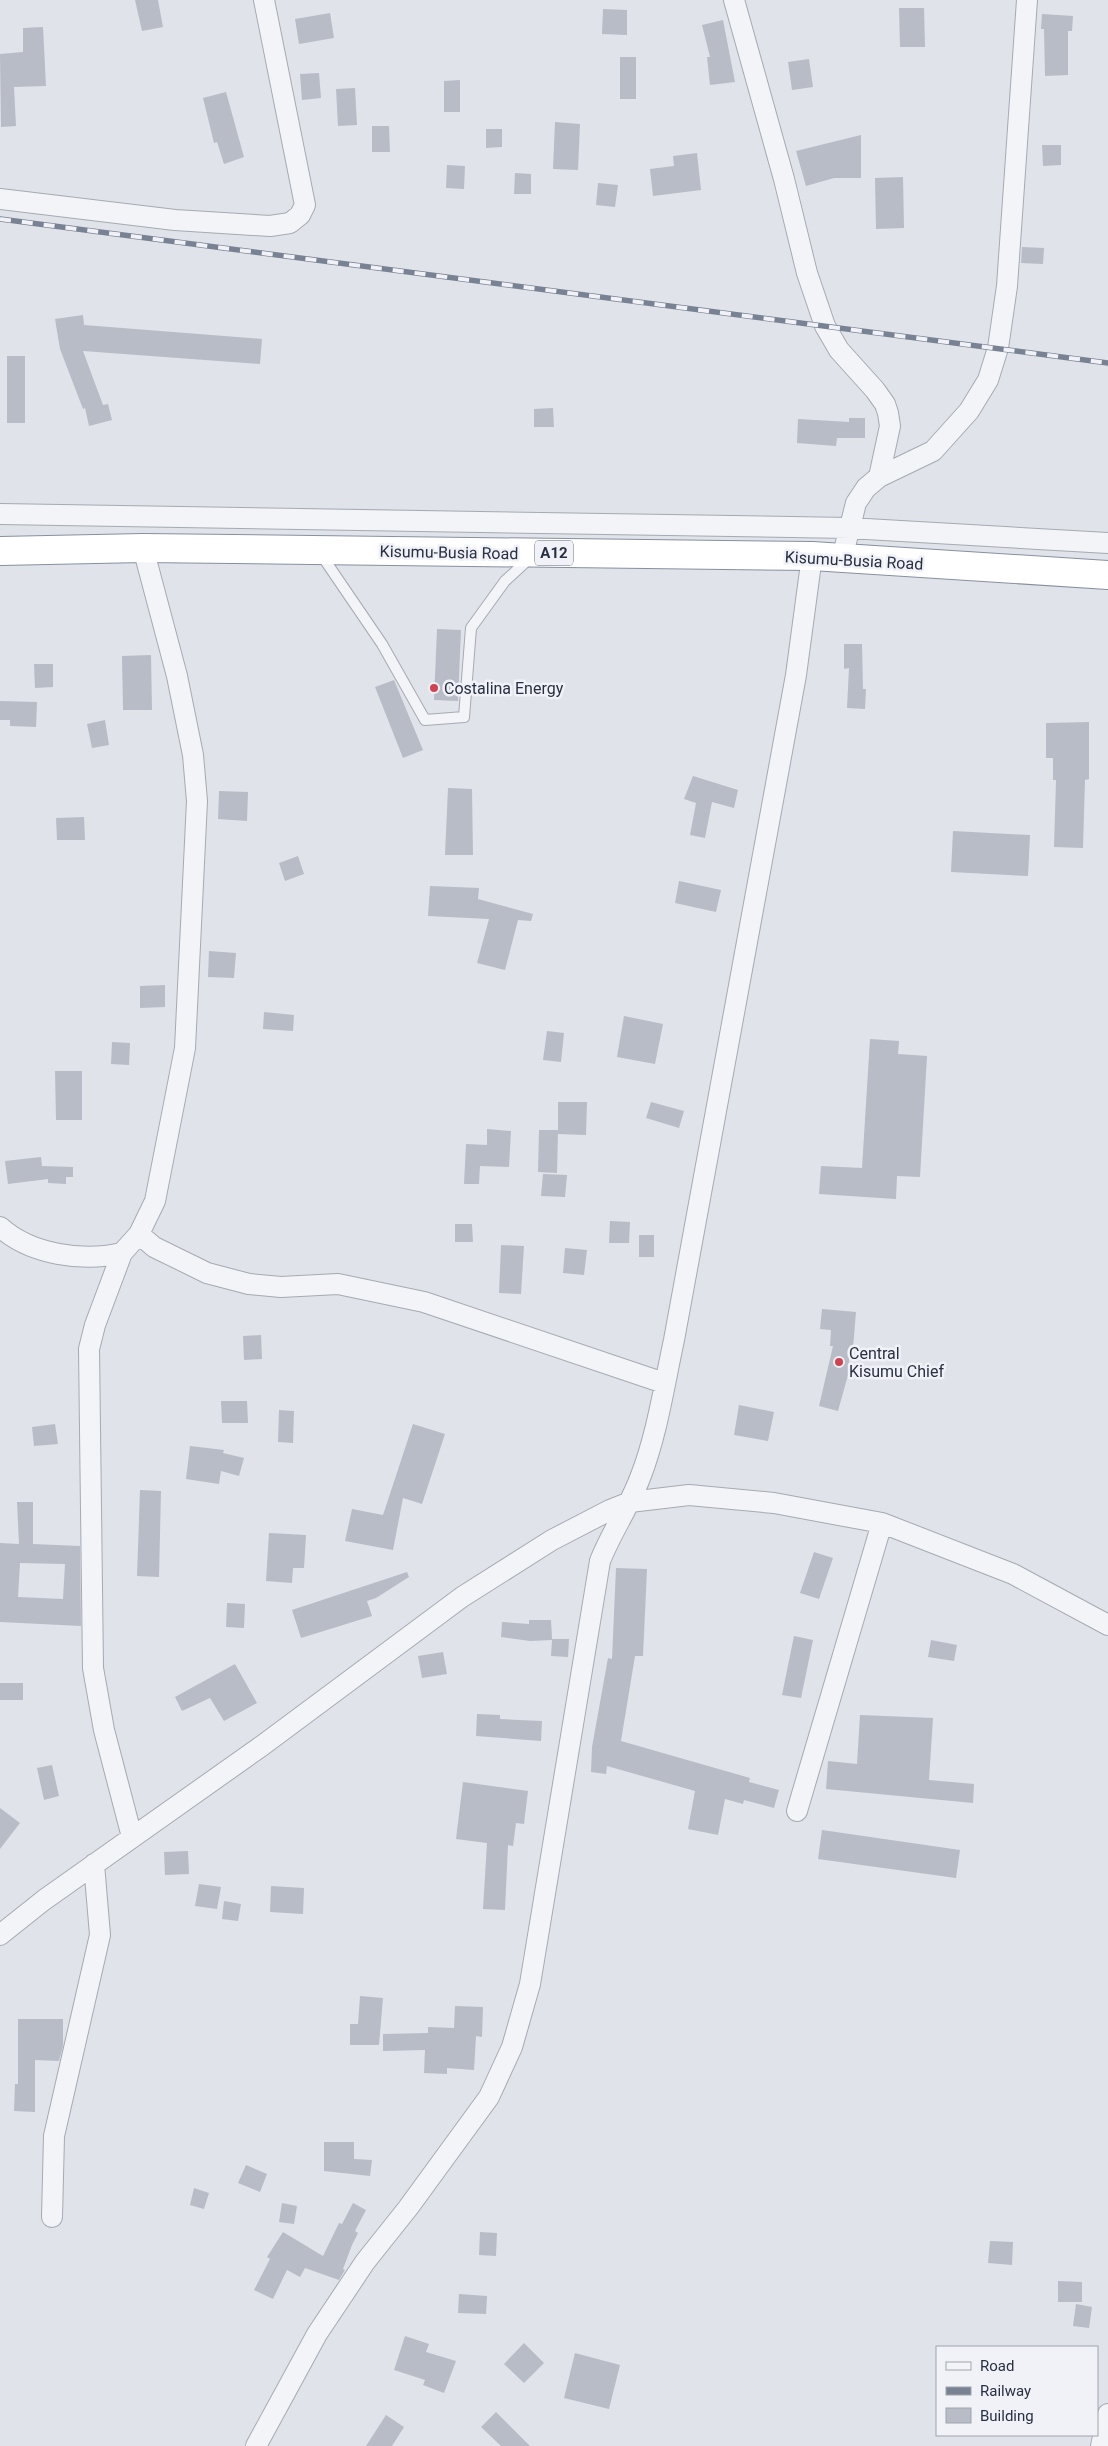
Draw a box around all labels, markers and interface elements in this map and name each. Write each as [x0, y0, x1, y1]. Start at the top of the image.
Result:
road number: A12 [535, 540, 573, 566]
street label: Kisumu-Busia Road [380, 542, 518, 563]
street label: Kisumu-Busia Road [784, 547, 924, 574]
place label: Costalina Energy [444, 679, 564, 698]
marker: Costalina Energy [428, 682, 440, 694]
place label: Central Kisumu Chief [849, 1344, 944, 1381]
marker: Central Kisumu Chief [833, 1356, 845, 1368]
legend [936, 2346, 1098, 2436]
text: Road [980, 2357, 1014, 2375]
text: Railway [980, 2382, 1031, 2400]
text: Building [980, 2407, 1034, 2425]

